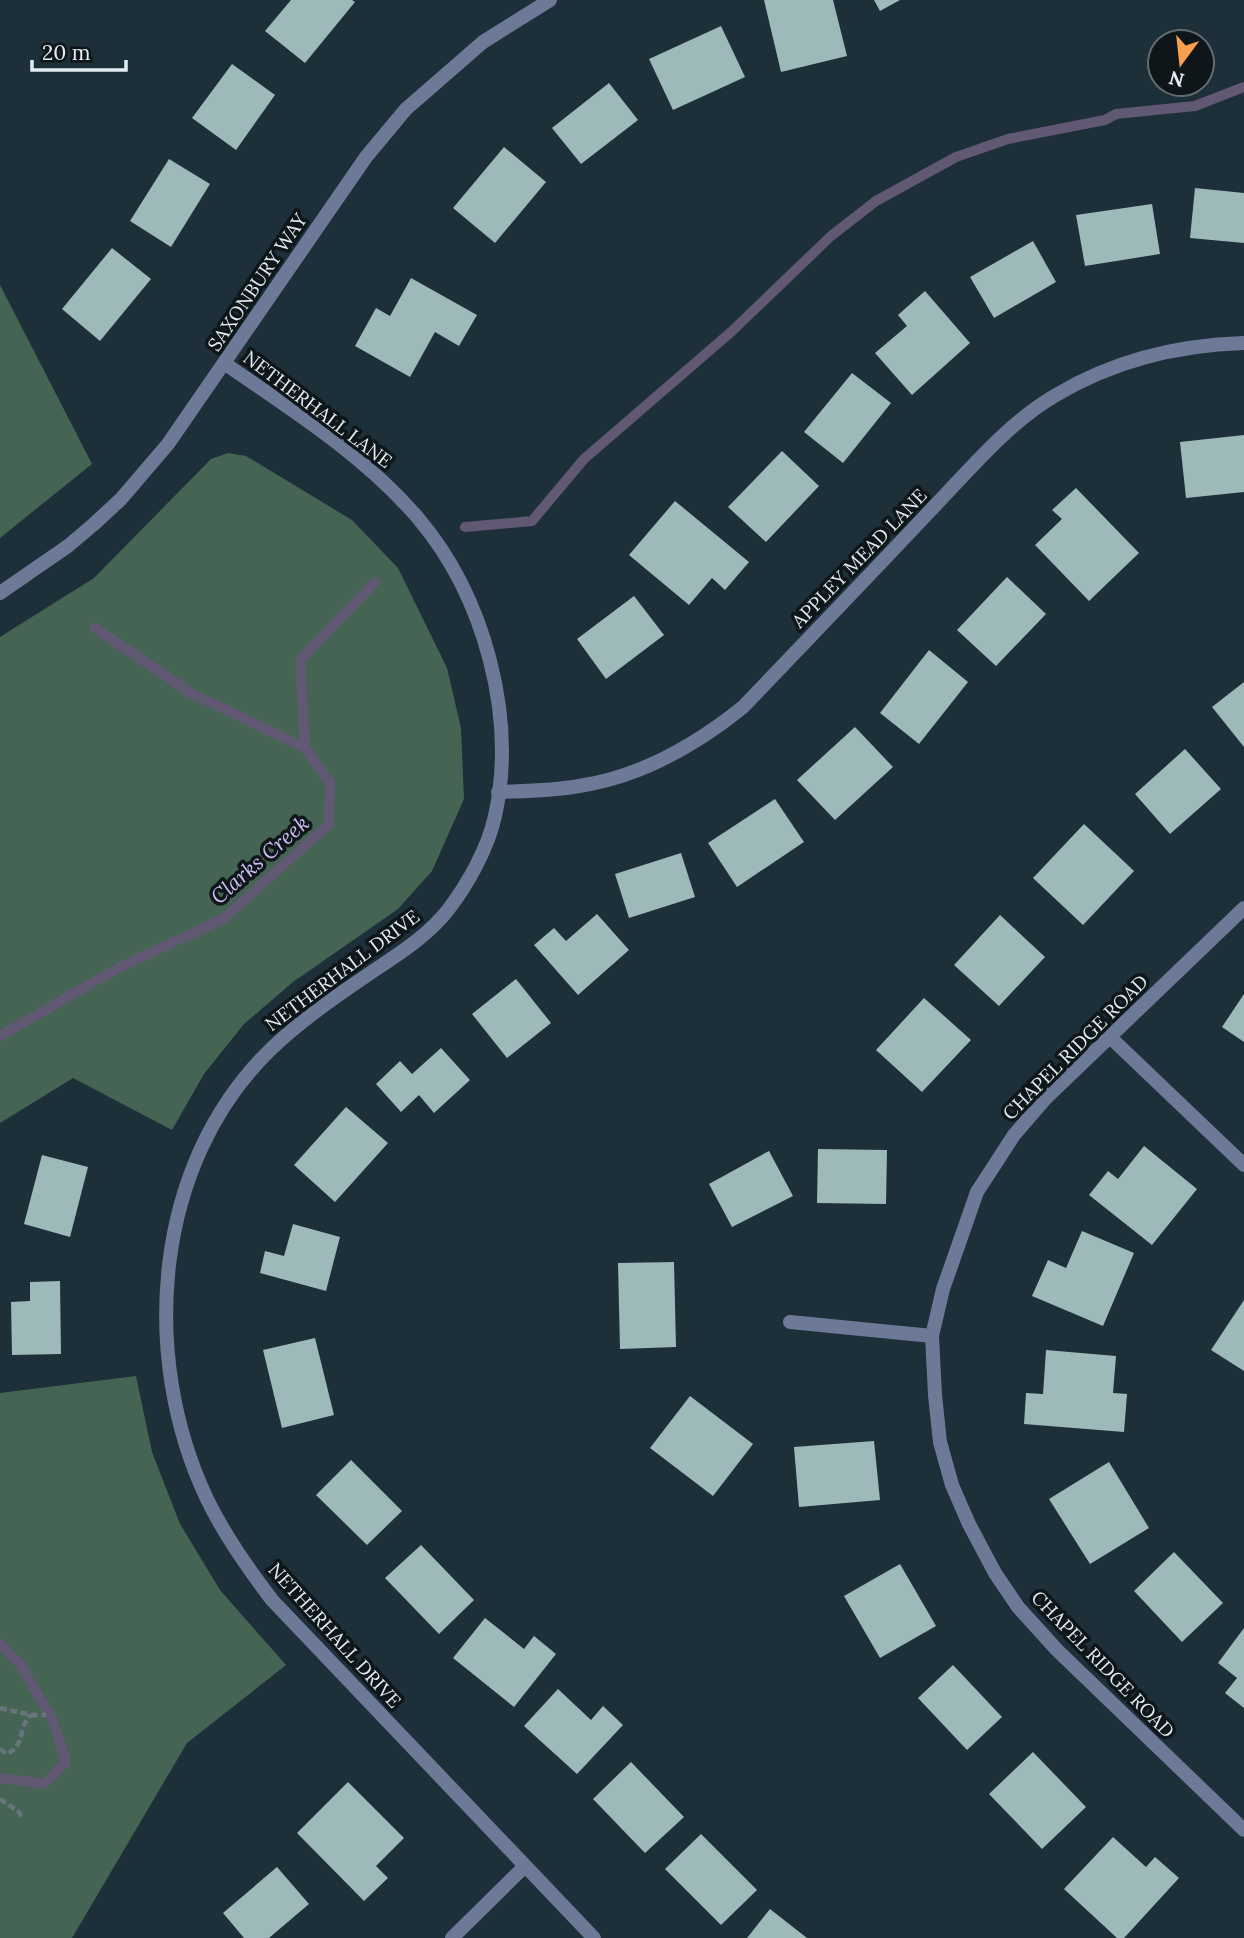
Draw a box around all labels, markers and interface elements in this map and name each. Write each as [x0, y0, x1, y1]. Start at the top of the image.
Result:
scale bar [32, 28, 126, 72]
north arrow [1146, 28, 1216, 98]
text: 20 m [42, 39, 91, 66]
text: N [1166, 66, 1187, 93]
street label: SAXONBURY WAY [202, 208, 312, 355]
street label: NETHERHALL LANE [239, 345, 397, 473]
street label: APPLEY MEAD LANE [786, 483, 932, 633]
water label: Clarks Creek [205, 810, 314, 910]
street label: NETHERHALL DRIVE [260, 904, 424, 1036]
street label: CHAPEL RIDGE ROAD [997, 969, 1153, 1125]
street label: NETHERHALL DRIVE [263, 1557, 407, 1713]
street label: CHAPEL RIDGE ROAD [1026, 1585, 1180, 1743]

